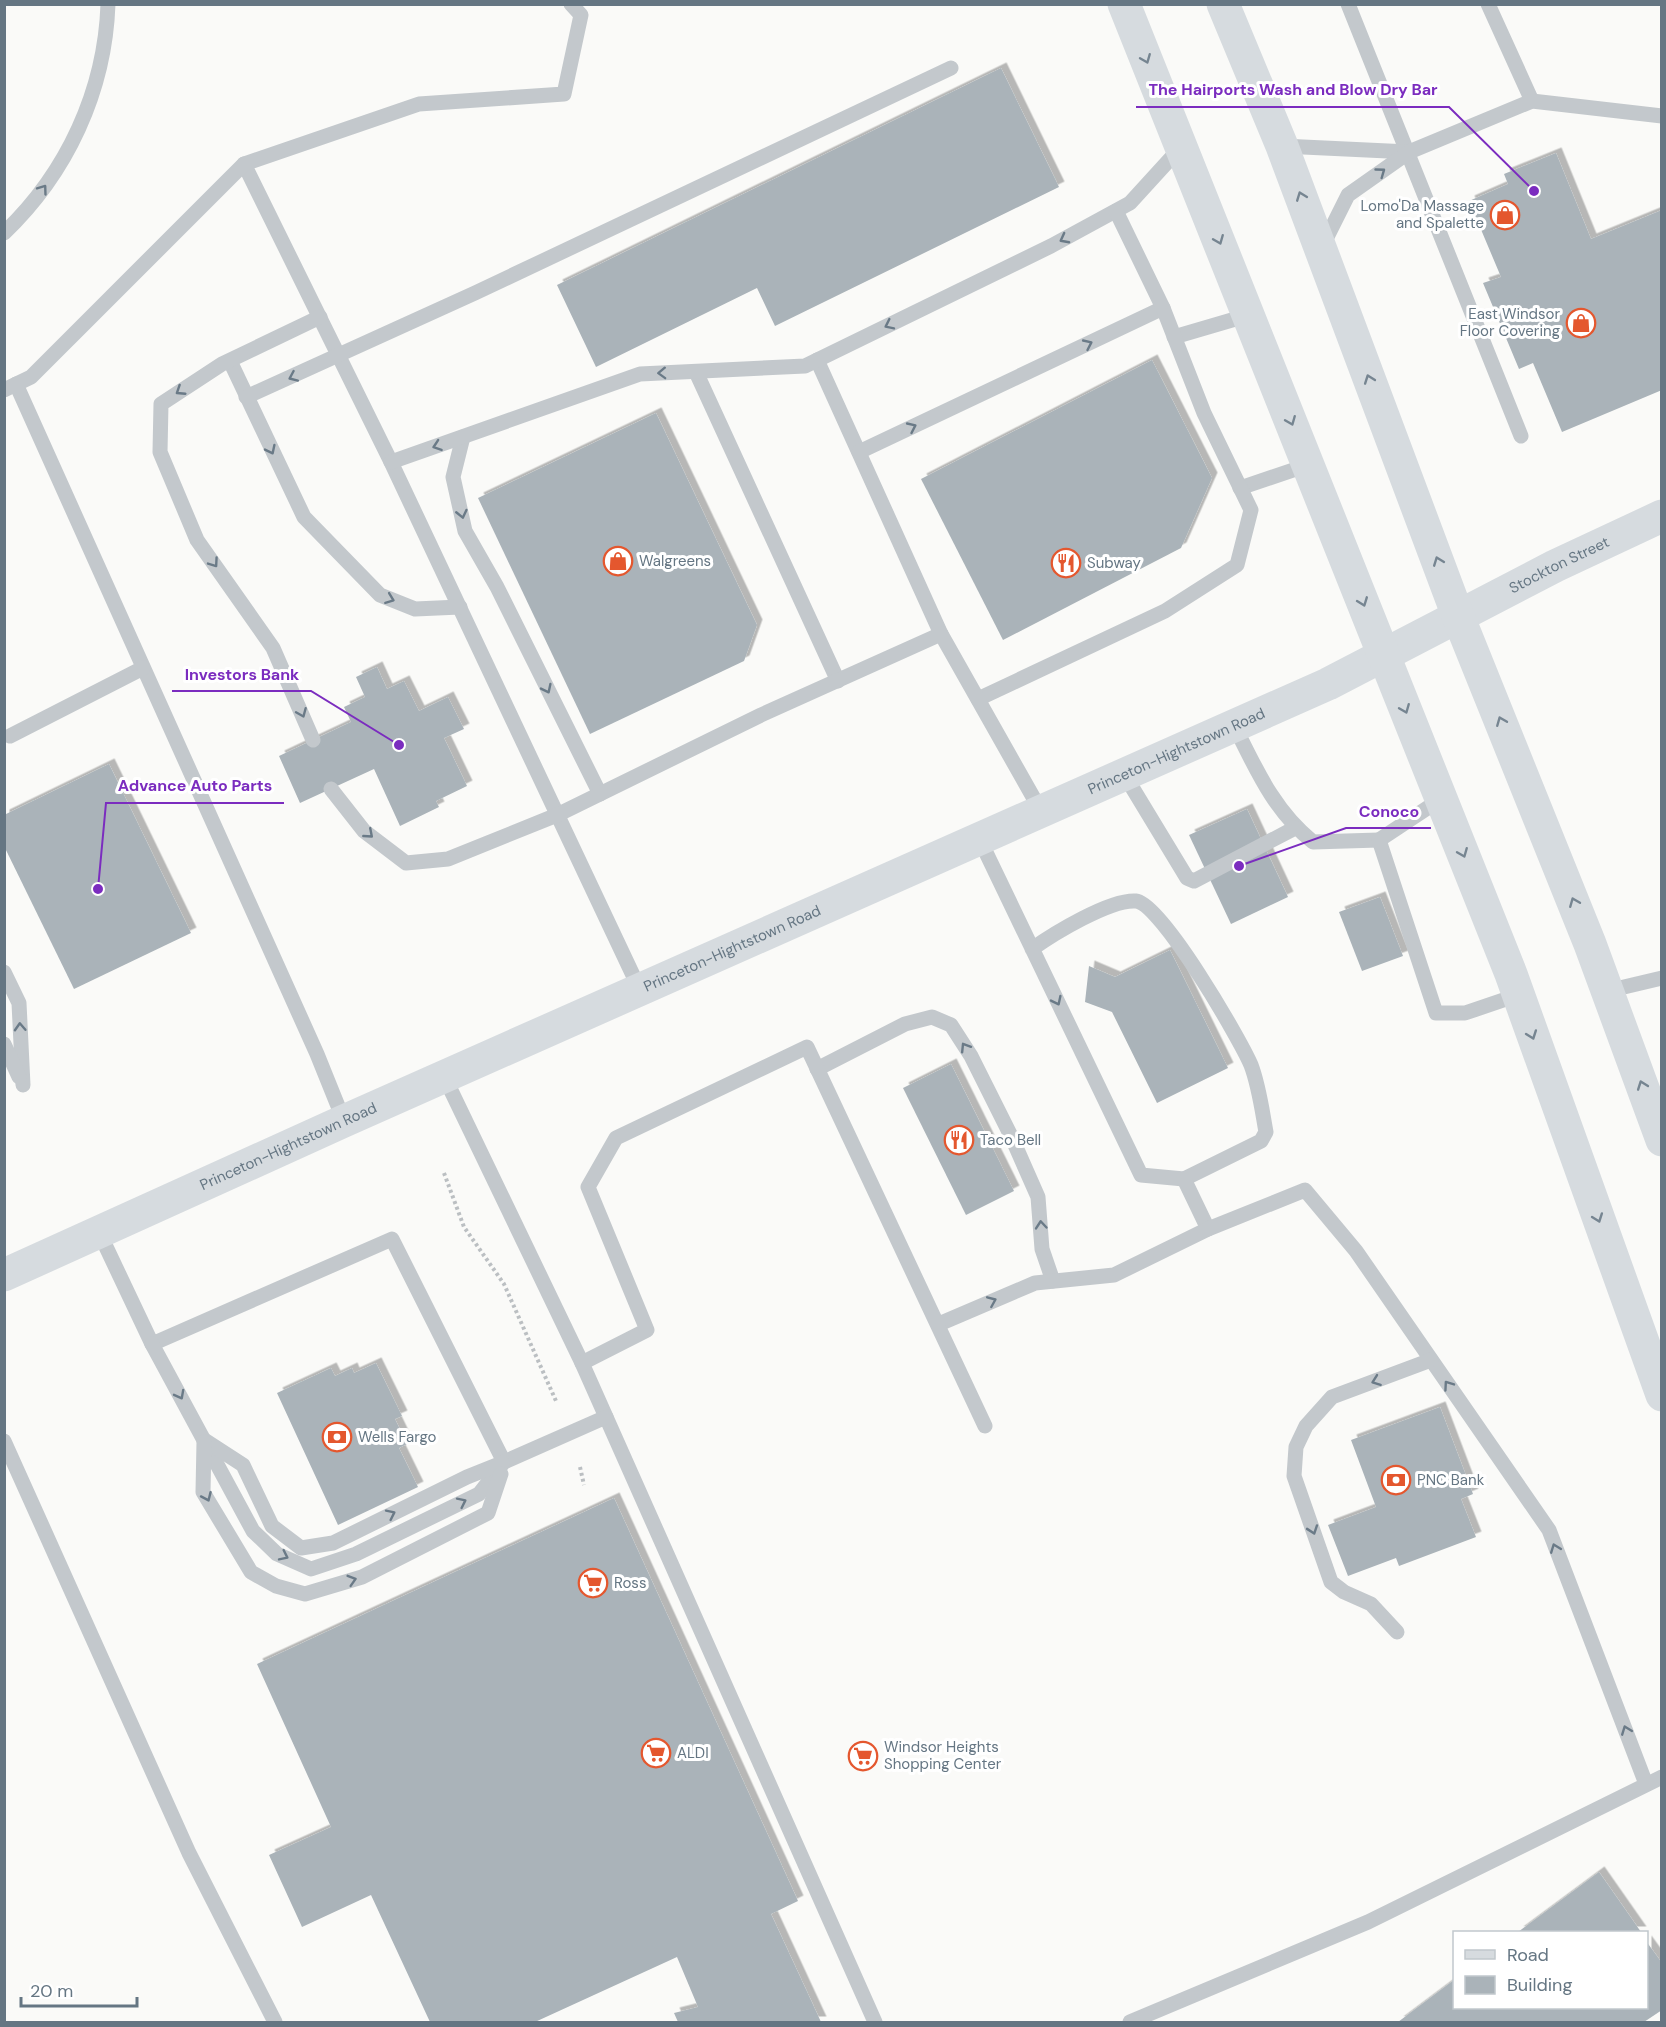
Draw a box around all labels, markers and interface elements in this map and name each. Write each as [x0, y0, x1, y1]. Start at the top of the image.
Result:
one-way arrow [1139, 52, 1151, 63]
callout: The Hairports Wash and Blow Dry Bar [1136, 73, 1449, 107]
text: The Hairports Wash and Blow Dry Bar [1148, 79, 1438, 100]
one-way arrow [1374, 168, 1385, 179]
one-way arrow [36, 184, 47, 195]
one-way arrow [1296, 191, 1308, 202]
place label: Lomo'Da Massage and Spalette [1360, 196, 1484, 233]
shop icon: Lomo'Da Massage and Spalette [1489, 199, 1521, 231]
one-way arrow [1060, 232, 1070, 243]
one-way arrow [1212, 233, 1224, 244]
place label: East Windsor Floor Covering [1460, 304, 1560, 341]
shop icon: East Windsor Floor Covering [1565, 307, 1597, 339]
one-way arrow [885, 318, 896, 330]
one-way arrow [1081, 339, 1092, 351]
one-way arrow [658, 367, 667, 380]
one-way arrow [288, 370, 299, 382]
one-way arrow [1364, 374, 1377, 384]
one-way arrow [176, 384, 186, 396]
one-way arrow [1284, 415, 1296, 426]
one-way arrow [905, 423, 916, 435]
one-way arrow [433, 439, 443, 451]
one-way arrow [264, 444, 275, 454]
one-way arrow [454, 509, 467, 519]
street label: Stockton Street [1506, 532, 1613, 598]
shop icon: Walgreens [602, 545, 634, 577]
restaurant icon: Subway [1050, 547, 1082, 579]
place label: Walgreens [639, 551, 711, 571]
place label: Subway [1087, 553, 1142, 573]
one-way arrow [1432, 556, 1445, 567]
one-way arrow [207, 557, 218, 568]
one-way arrow [384, 592, 395, 605]
one-way arrow [1355, 596, 1368, 607]
callout: Investors Bank [172, 657, 311, 691]
text: Investors Bank [185, 664, 300, 685]
one-way arrow [540, 682, 552, 693]
street label: Princeton-Hightstown Road [1085, 703, 1268, 799]
one-way arrow [1398, 703, 1410, 714]
one-way arrow [294, 707, 306, 718]
one-way arrow [1496, 716, 1509, 727]
callout: Advance Auto Parts [106, 769, 284, 803]
text: Advance Auto Parts [118, 775, 272, 796]
callout: Conoco [1346, 794, 1431, 828]
text: Conoco [1359, 801, 1419, 822]
one-way arrow [362, 826, 373, 837]
one-way arrow [1455, 847, 1468, 858]
one-way arrow [1568, 898, 1581, 908]
street label: Princeton-Hightstown Road [640, 901, 824, 997]
one-way arrow [1050, 995, 1062, 1006]
one-way arrow [13, 1022, 26, 1031]
one-way arrow [1525, 1029, 1538, 1040]
one-way arrow [960, 1043, 972, 1053]
one-way arrow [1636, 1080, 1649, 1091]
street label: Princeton-Hightstown Road [197, 1098, 380, 1195]
restaurant icon: Taco Bell [943, 1124, 975, 1156]
place label: Taco Bell [980, 1130, 1041, 1150]
one-way arrow [1591, 1213, 1604, 1223]
one-way arrow [1035, 1220, 1048, 1229]
one-way arrow [986, 1296, 997, 1308]
one-way arrow [1371, 1373, 1382, 1386]
one-way arrow [1444, 1381, 1455, 1392]
one-way arrow [173, 1389, 184, 1399]
bank icon: Wells Fargo [321, 1421, 353, 1453]
place label: Wells Fargo [358, 1427, 437, 1447]
bank icon: PNC Bank [1380, 1464, 1412, 1496]
place label: PNC Bank [1417, 1470, 1485, 1490]
one-way arrow [200, 1491, 212, 1502]
one-way arrow [456, 1498, 466, 1509]
one-way arrow [385, 1510, 396, 1522]
one-way arrow [1305, 1524, 1318, 1535]
one-way arrow [1550, 1543, 1563, 1553]
one-way arrow [278, 1549, 289, 1561]
supermarket icon: Ross [577, 1567, 609, 1599]
place label: Ross [614, 1573, 646, 1593]
one-way arrow [346, 1575, 357, 1587]
one-way arrow [1620, 1725, 1633, 1735]
supermarket icon: ALDI [640, 1737, 672, 1769]
place label: Windsor Heights Shopping Center [884, 1737, 1002, 1774]
supermarket icon: Windsor Heights Shopping Center [847, 1740, 879, 1772]
place label: ALDI [677, 1743, 709, 1763]
legend [1453, 1931, 1648, 2009]
text: Road [1507, 1943, 1549, 1967]
scale bar [21, 1970, 136, 2008]
text: Building [1507, 1973, 1572, 1997]
text: 20 m [30, 1979, 73, 2003]

